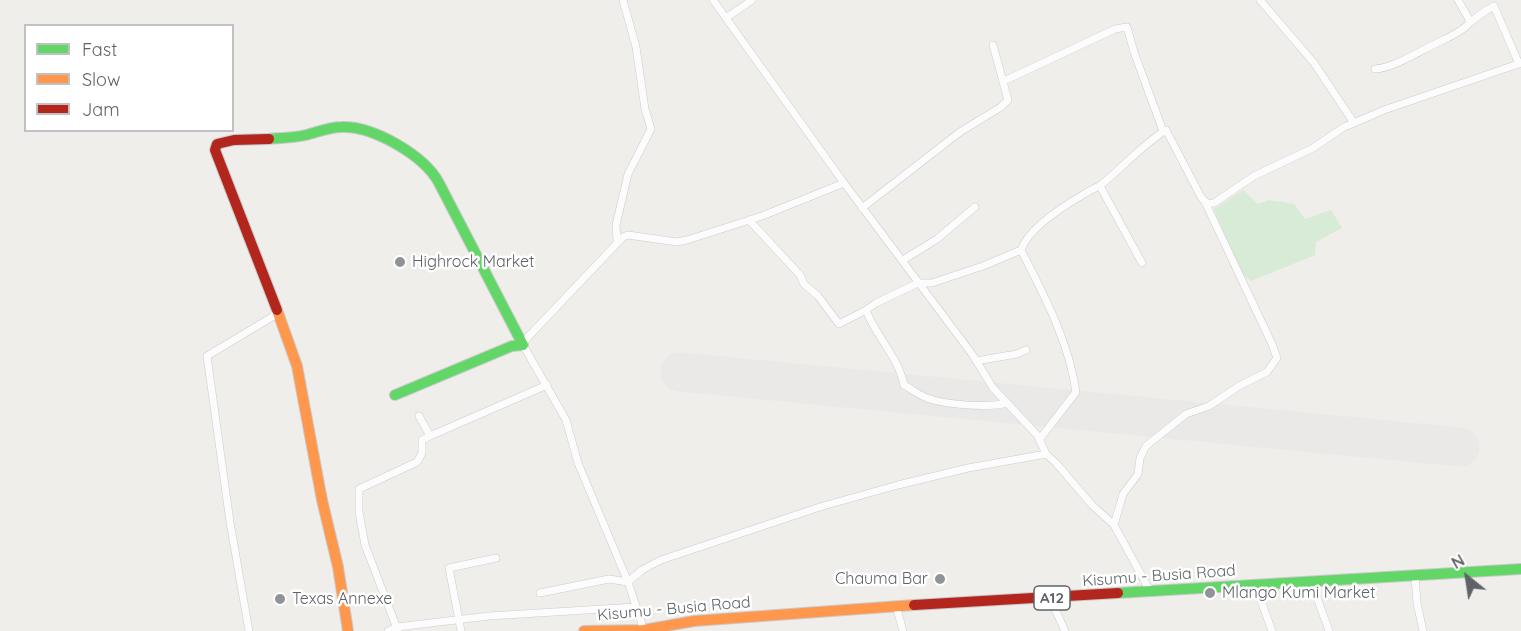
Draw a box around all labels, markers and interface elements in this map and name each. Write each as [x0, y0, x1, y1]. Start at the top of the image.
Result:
legend [24, 24, 234, 132]
text: Fast [82, 38, 117, 61]
text: Slow [82, 68, 120, 91]
text: Jam [82, 98, 120, 121]
place label: Highrock Market [412, 252, 534, 272]
marker: Highrock Market [393, 255, 407, 269]
north arrow [1437, 547, 1497, 607]
text: N [1448, 550, 1468, 573]
street label: Kisumu - Busia Road [1082, 561, 1236, 591]
place label: Chauma Bar [835, 569, 928, 589]
marker: Chauma Bar [933, 572, 947, 586]
place label: Mlango Kumi Market [1222, 583, 1375, 603]
road number: A12 [1034, 586, 1070, 610]
marker: Mlango Kumi Market [1203, 586, 1217, 600]
place label: Texas Annexe [292, 589, 392, 609]
marker: Texas Annexe [273, 592, 287, 606]
street label: Kisumu - Busia Road [597, 593, 751, 625]

